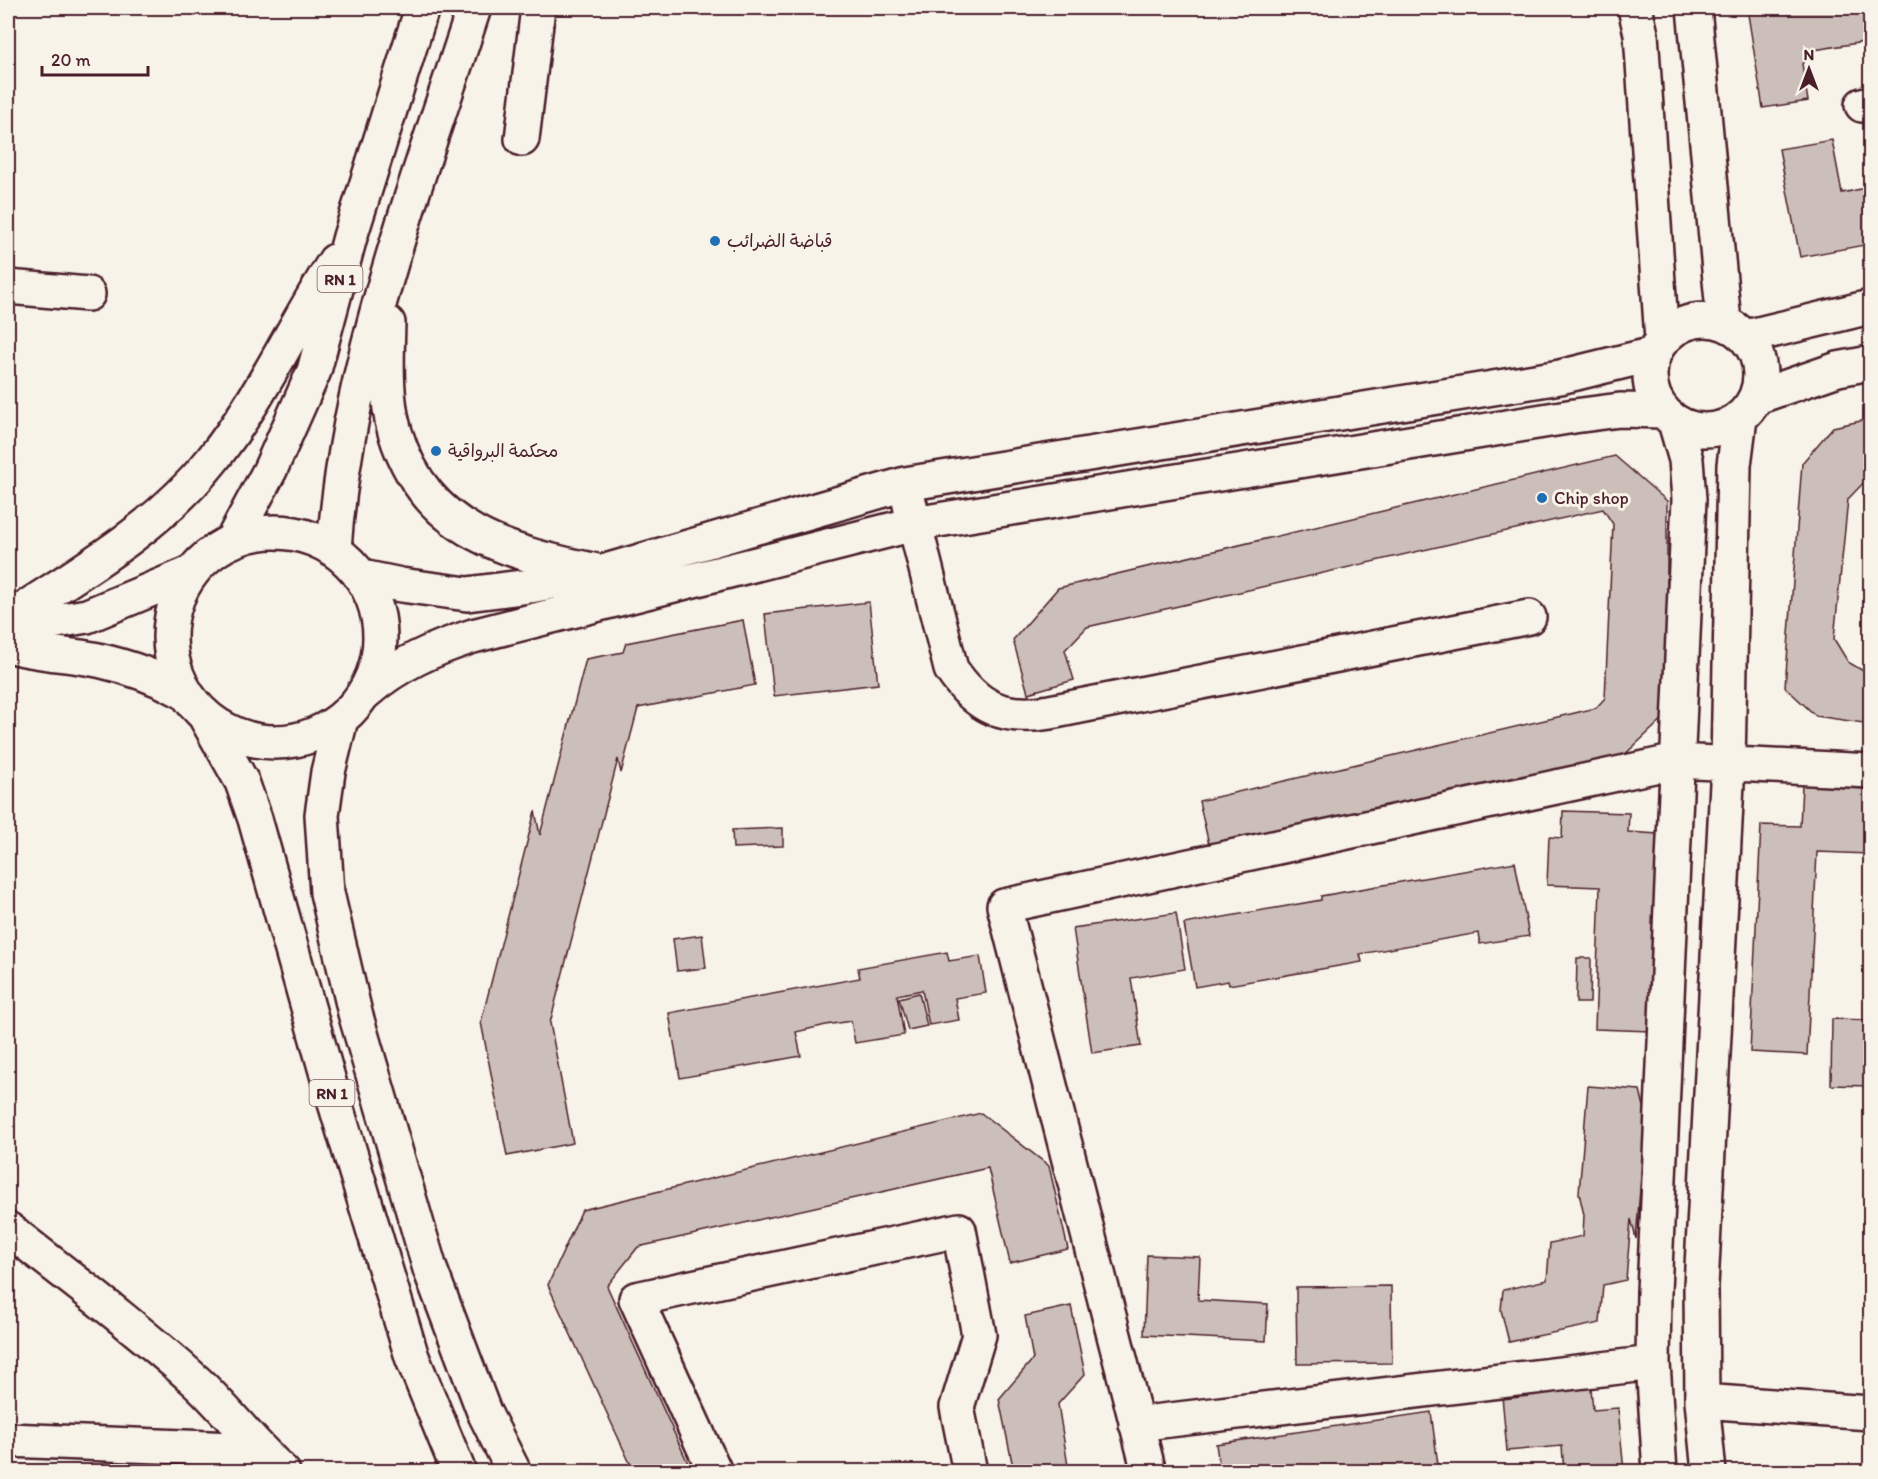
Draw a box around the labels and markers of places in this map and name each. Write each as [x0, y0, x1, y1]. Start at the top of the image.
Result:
place label: قباضة الضرائب [727, 230, 832, 252]
marker: قباضة الضرائب [708, 234, 722, 248]
place label: محكمة البرواقية [448, 440, 558, 462]
marker: محكمة البرواقية [429, 444, 443, 458]
place label: Chip shop [1554, 487, 1629, 509]
marker: Chip shop [1535, 491, 1549, 505]

